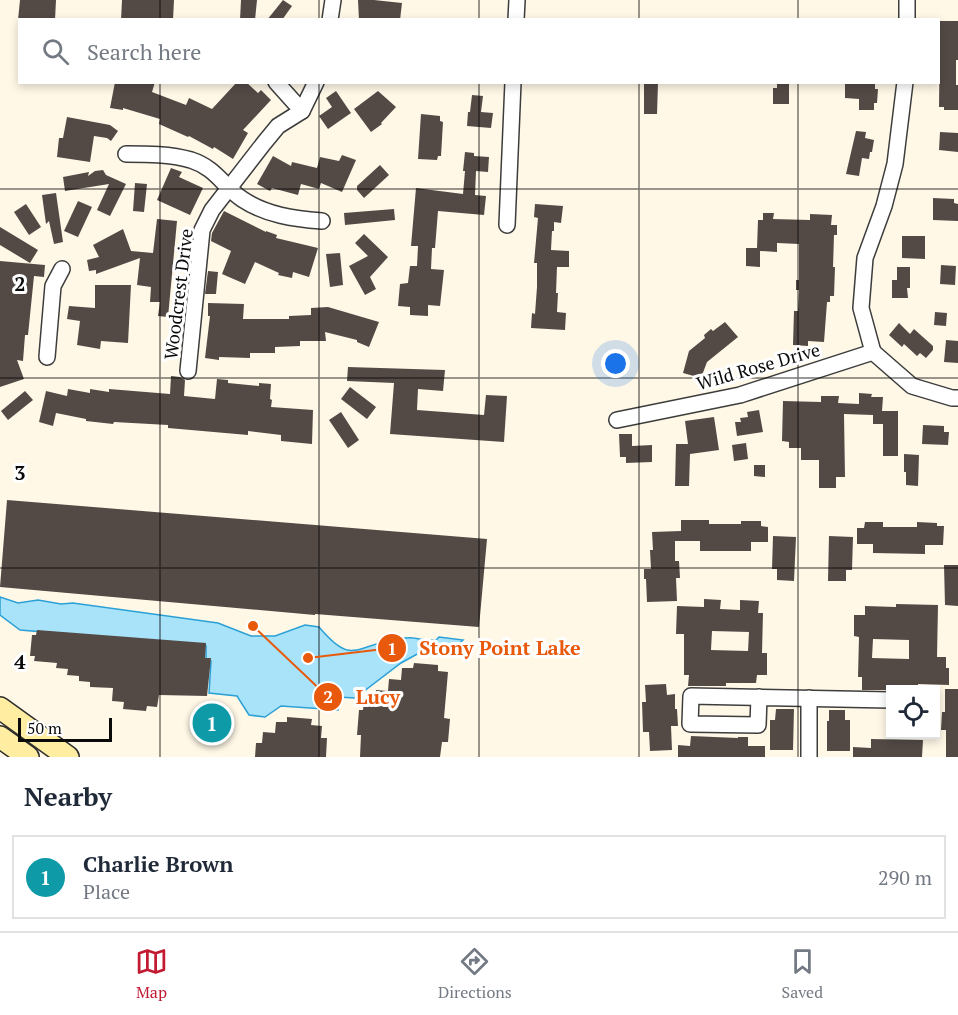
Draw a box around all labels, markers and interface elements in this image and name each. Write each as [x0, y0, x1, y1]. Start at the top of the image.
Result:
search box [18, 18, 940, 84]
icon: search [39, 35, 72, 68]
text: Search here [87, 37, 201, 66]
street label: Woodcrest Drive [158, 227, 198, 361]
text: 2 [14, 270, 26, 297]
street label: Wild Rose Drive [694, 337, 822, 395]
your location [601, 349, 630, 378]
text: 3 [14, 459, 26, 486]
callout: Stony Point Lake [377, 629, 593, 667]
text: Stony Point Lake [419, 634, 581, 661]
text: 1 [387, 636, 397, 660]
text: 4 [14, 648, 26, 675]
callout: Lucy [313, 678, 412, 716]
text: Lucy [356, 683, 401, 710]
text: 2 [323, 684, 333, 708]
map controls [886, 685, 940, 739]
button: locate [886, 685, 940, 739]
pin: 1 [192, 700, 232, 746]
scale bar [18, 715, 112, 742]
text: 50 m [27, 717, 62, 739]
text: Nearby [24, 779, 112, 813]
text: Charlie Brown [83, 849, 234, 878]
text: 1 [40, 864, 51, 891]
text: 290 m [878, 864, 932, 891]
text: Place [83, 878, 130, 905]
tab: Map [135, 945, 168, 1003]
tab: Directions [438, 945, 512, 1003]
tab: Saved [782, 945, 823, 1003]

